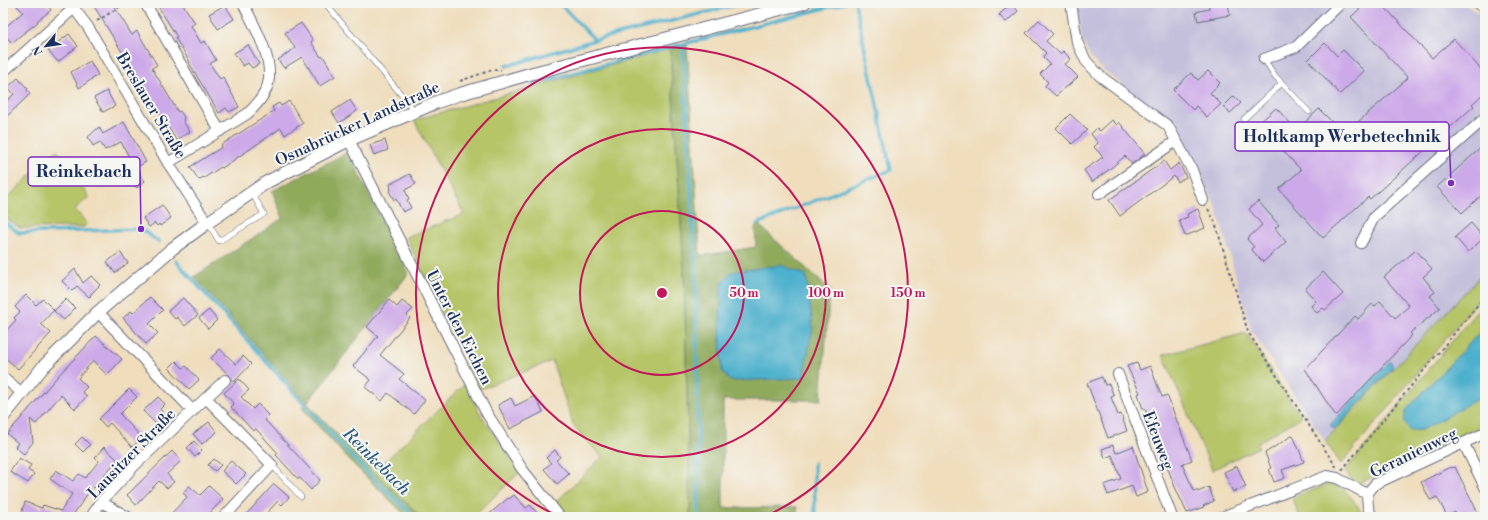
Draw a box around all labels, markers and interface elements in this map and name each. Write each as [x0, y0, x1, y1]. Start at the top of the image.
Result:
north arrow [26, 26, 66, 66]
text: N [30, 43, 46, 58]
street label: Breslauer Straße [111, 48, 191, 162]
street label: Osnabrücker Landstraße [272, 77, 443, 171]
callout: Holtkamp Werbetechnik [1235, 122, 1449, 151]
text: Holtkamp Werbetechnik [1243, 126, 1442, 148]
callout: Reinkebach [28, 157, 140, 186]
text: Reinkebach [36, 161, 132, 183]
street label: Unter den Eichen [422, 267, 497, 389]
centre of rings [655, 286, 669, 300]
text: 50 m [729, 286, 759, 301]
text: 100 m [808, 286, 844, 301]
text: 150 m [891, 286, 925, 301]
street label: Lausitzer Straße [83, 404, 180, 503]
street label: Efeuweg [1138, 408, 1179, 473]
water label: Reinkebach [337, 423, 415, 501]
street label: Geranienweg [1367, 423, 1461, 483]

